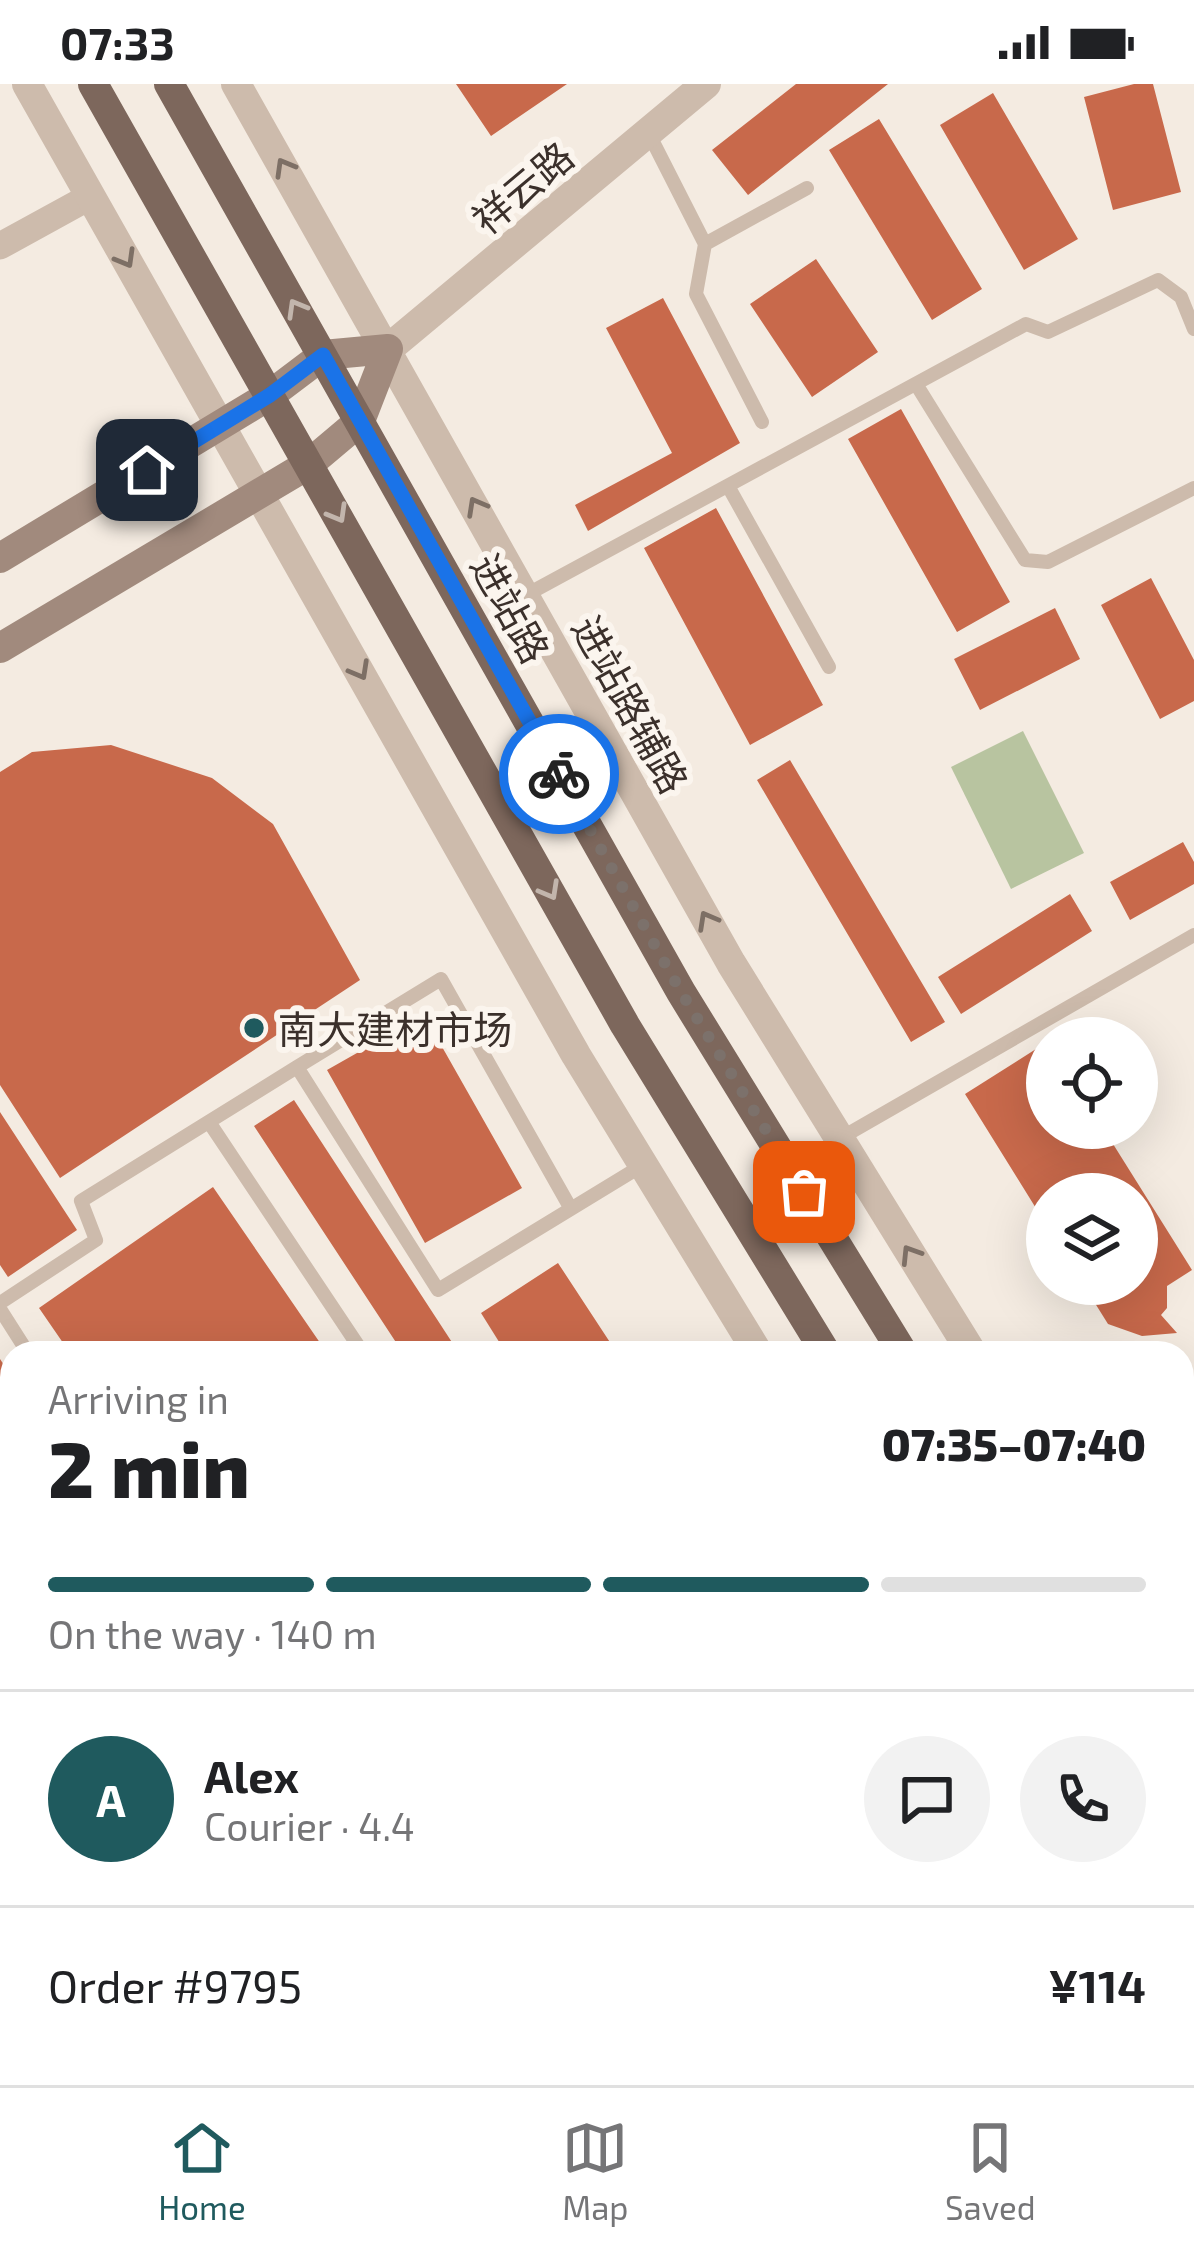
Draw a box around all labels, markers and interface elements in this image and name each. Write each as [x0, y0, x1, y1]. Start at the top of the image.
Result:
text: 07:33 [60, 15, 175, 69]
street label: 祥云路 [462, 131, 582, 243]
one-way arrow [275, 159, 298, 180]
one-way arrow [112, 246, 135, 267]
one-way arrow [287, 299, 310, 320]
pin [96, 419, 198, 521]
icon: home [114, 437, 180, 503]
one-way arrow [468, 498, 491, 519]
one-way arrow [323, 501, 346, 523]
street label: 进站路 [462, 545, 560, 671]
street label: 进站路辅路 [563, 607, 699, 801]
one-way arrow [345, 658, 368, 680]
courier [499, 714, 619, 834]
icon: bike [526, 741, 592, 807]
one-way arrow [536, 878, 559, 899]
one-way arrow [699, 912, 722, 933]
place label: 南大建材市场 [278, 1005, 512, 1052]
marker: 南大建材市场 [241, 1015, 267, 1041]
map controls [1026, 1017, 1158, 1305]
button: locate [1026, 1017, 1158, 1149]
pin [753, 1141, 855, 1243]
icon: bag [771, 1159, 837, 1225]
button: layers [1026, 1173, 1158, 1305]
one-way arrow [902, 1245, 924, 1267]
text: Arriving in [48, 1375, 229, 1422]
text: 07:35–07:40 [882, 1416, 1146, 1470]
text: 2 min [48, 1420, 250, 1514]
text: On the way · 140 m [48, 1610, 377, 1657]
button: chat [864, 1736, 990, 1862]
button: phone [1020, 1736, 1146, 1862]
text: Alex [204, 1748, 299, 1802]
text: A [96, 1772, 126, 1826]
text: Courier · 4.4 [204, 1802, 415, 1849]
text: Order #9795 [48, 1958, 302, 2012]
text: ¥114 [1049, 1958, 1146, 2012]
tab: Home [158, 2115, 246, 2227]
tab: Map [562, 2115, 629, 2227]
tab: Saved [945, 2115, 1036, 2227]

